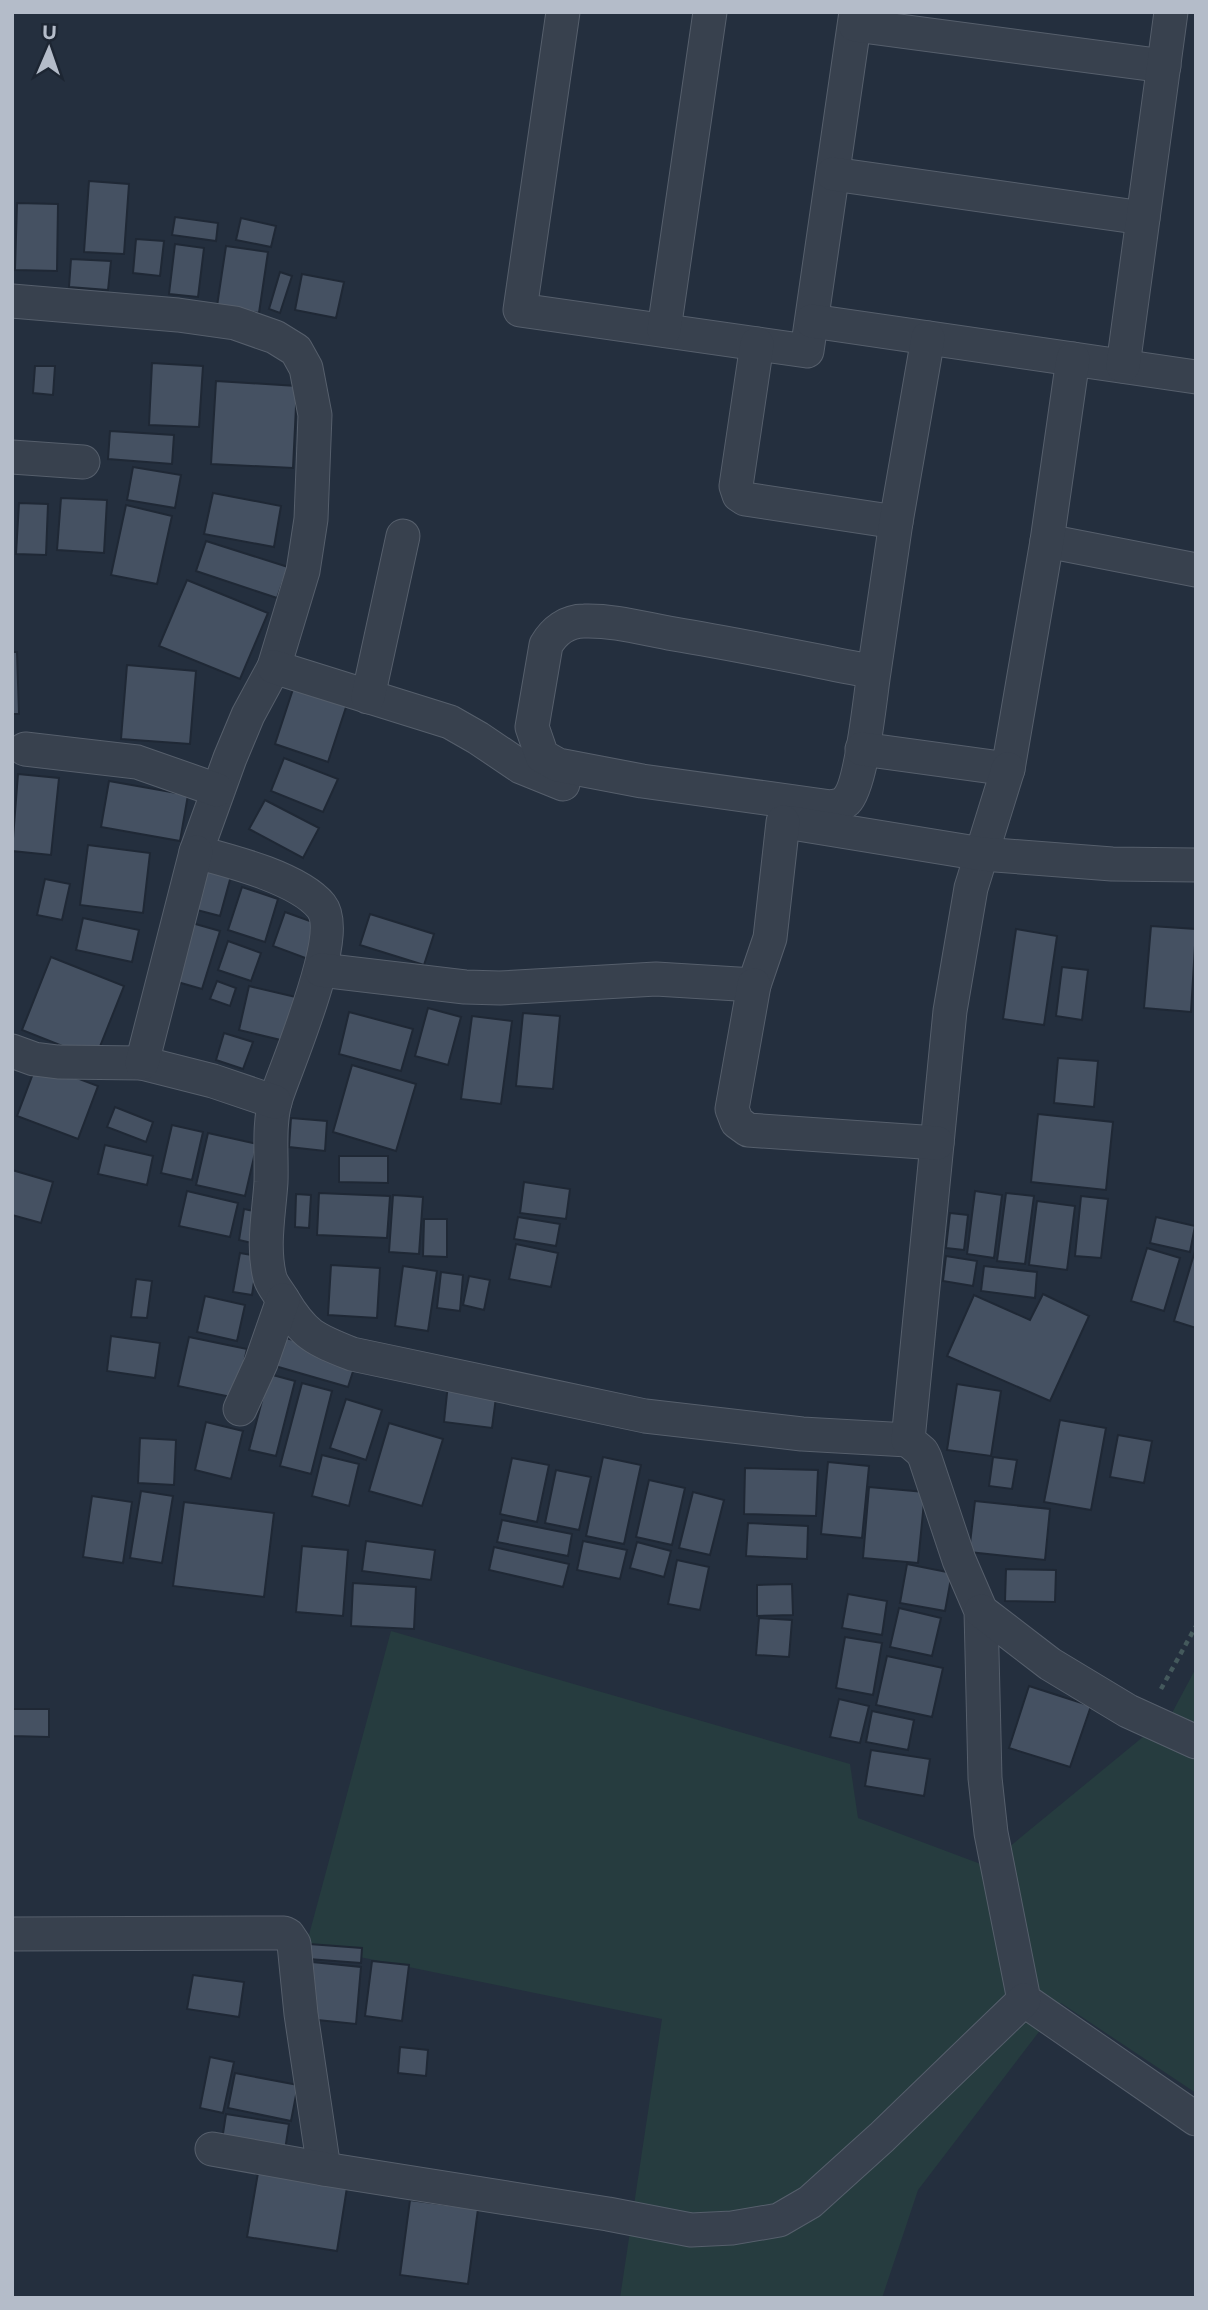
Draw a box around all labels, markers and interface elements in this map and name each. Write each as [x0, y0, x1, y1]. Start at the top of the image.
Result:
north arrow [14, 14, 84, 84]
text: U [42, 21, 57, 44]

